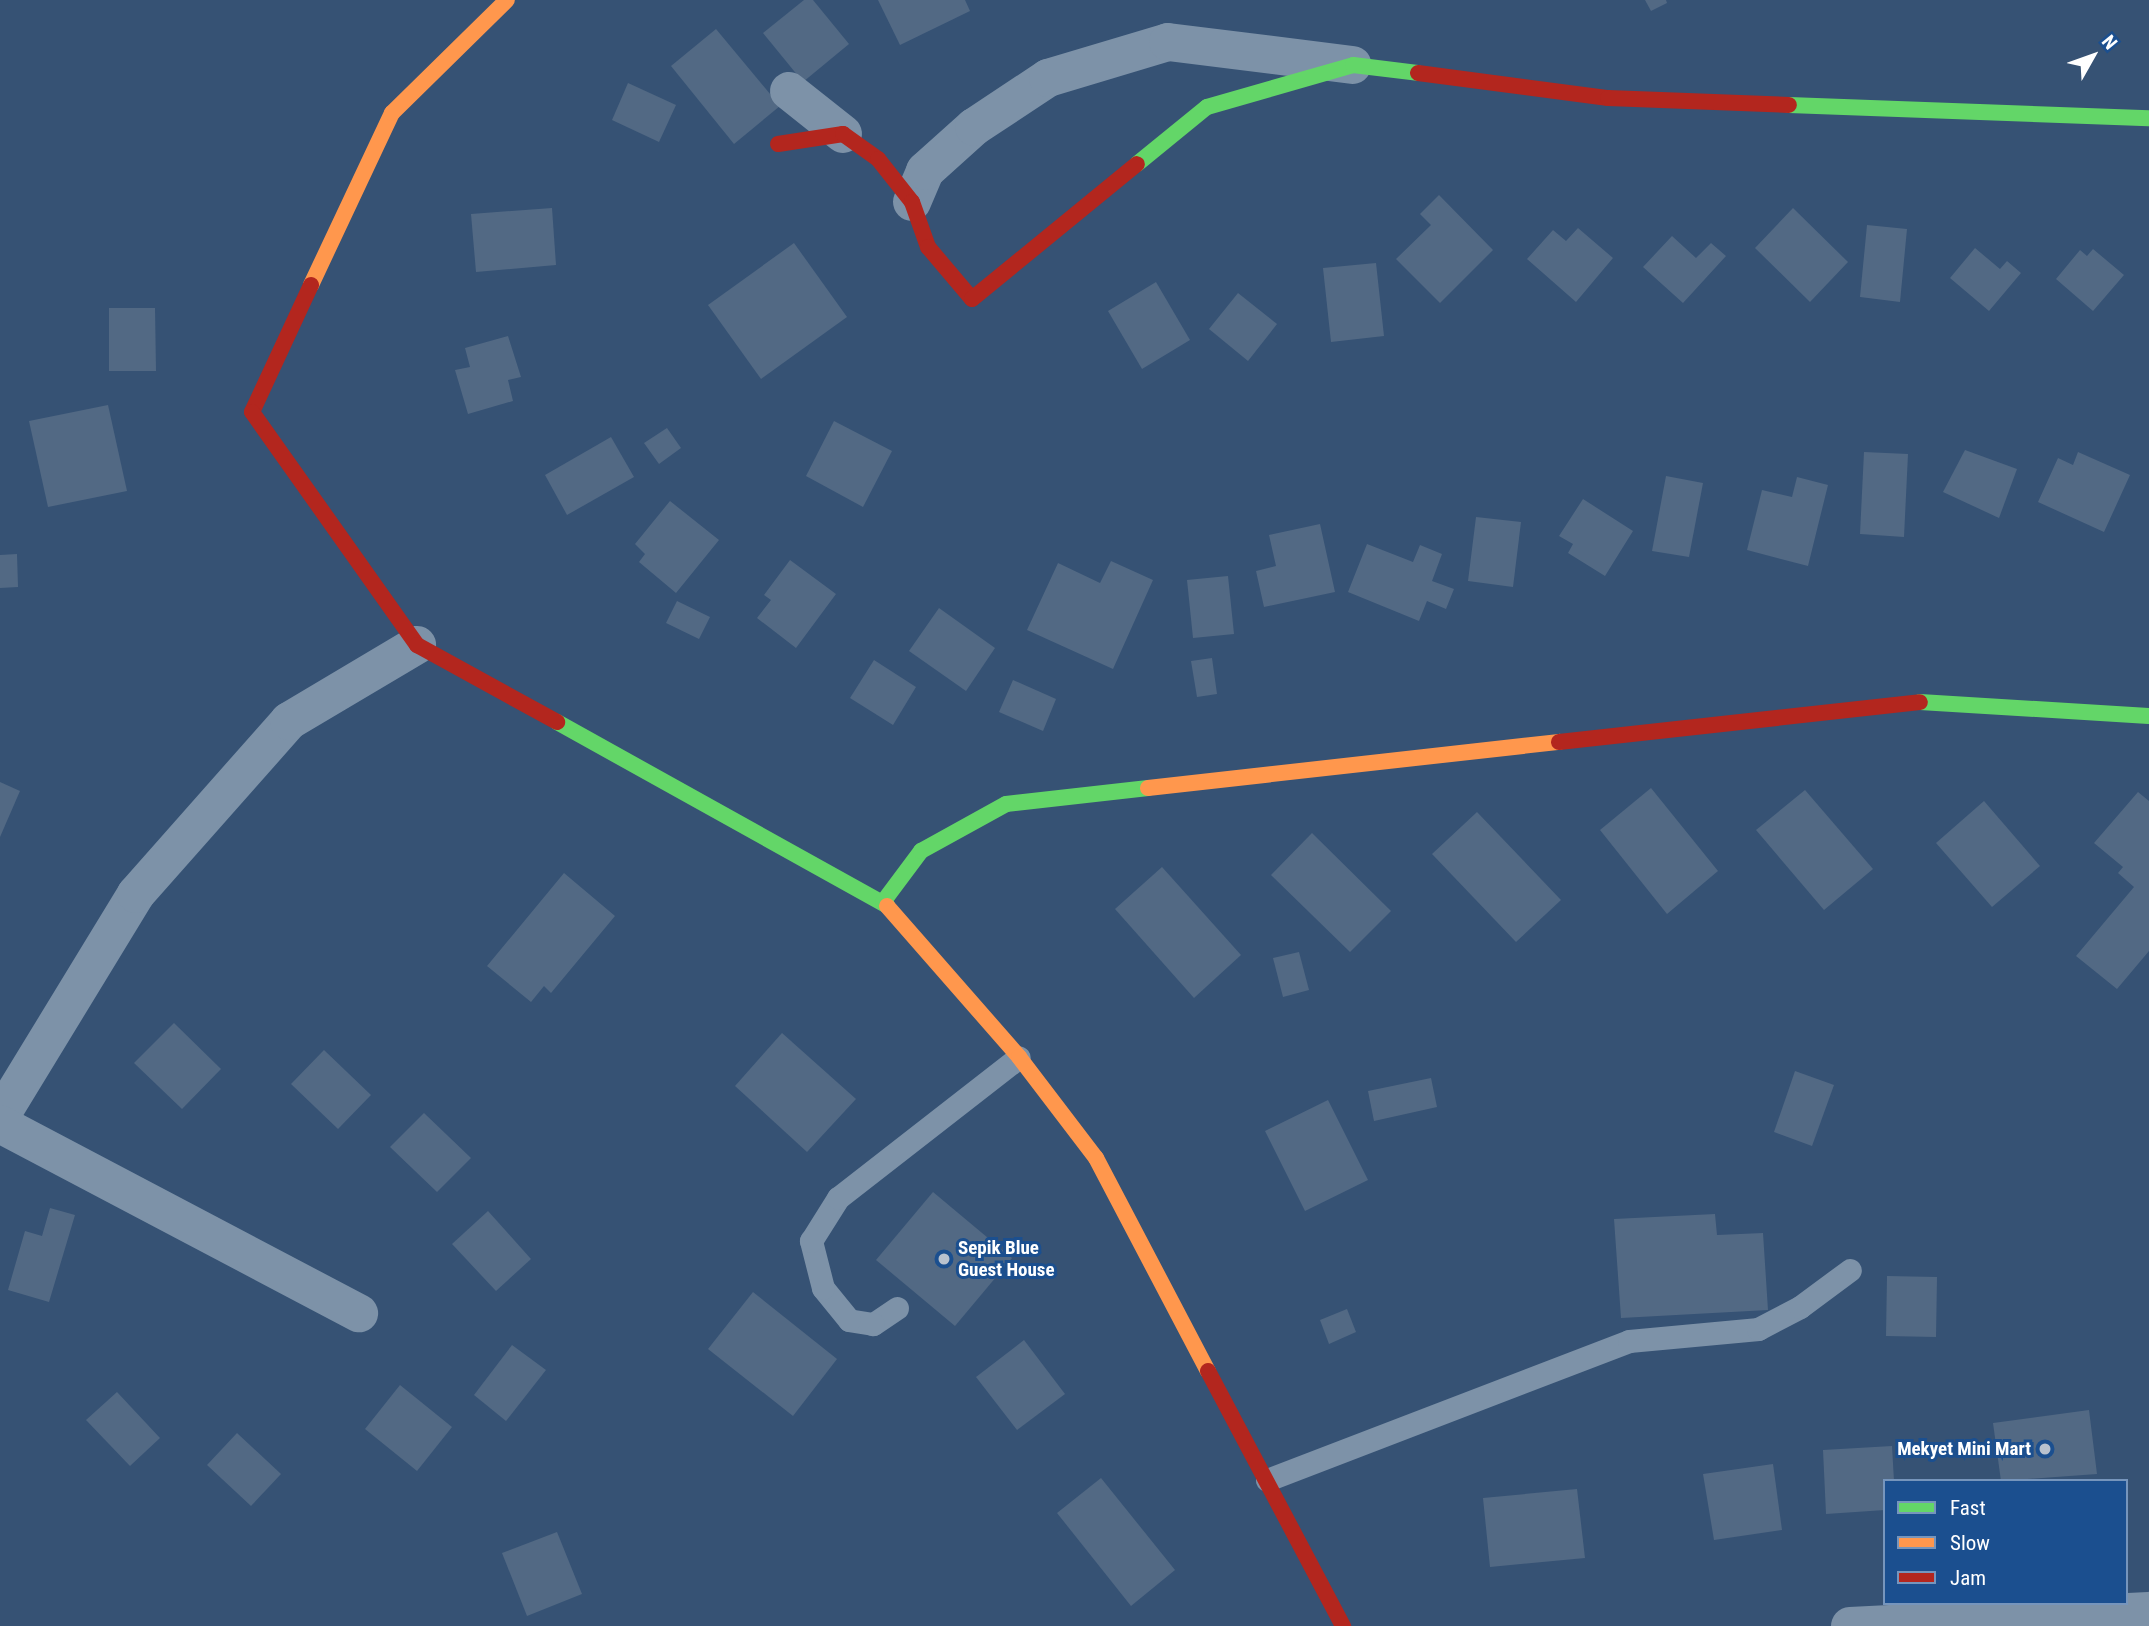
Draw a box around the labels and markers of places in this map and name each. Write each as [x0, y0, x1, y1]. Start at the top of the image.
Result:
place label: Sepik Blue Guest House [958, 1237, 1055, 1281]
marker: Sepik Blue Guest House [936, 1251, 952, 1267]
place label: Mekyet Mini Mart [1897, 1438, 2031, 1460]
marker: Mekyet Mini Mart [2037, 1441, 2053, 1457]

